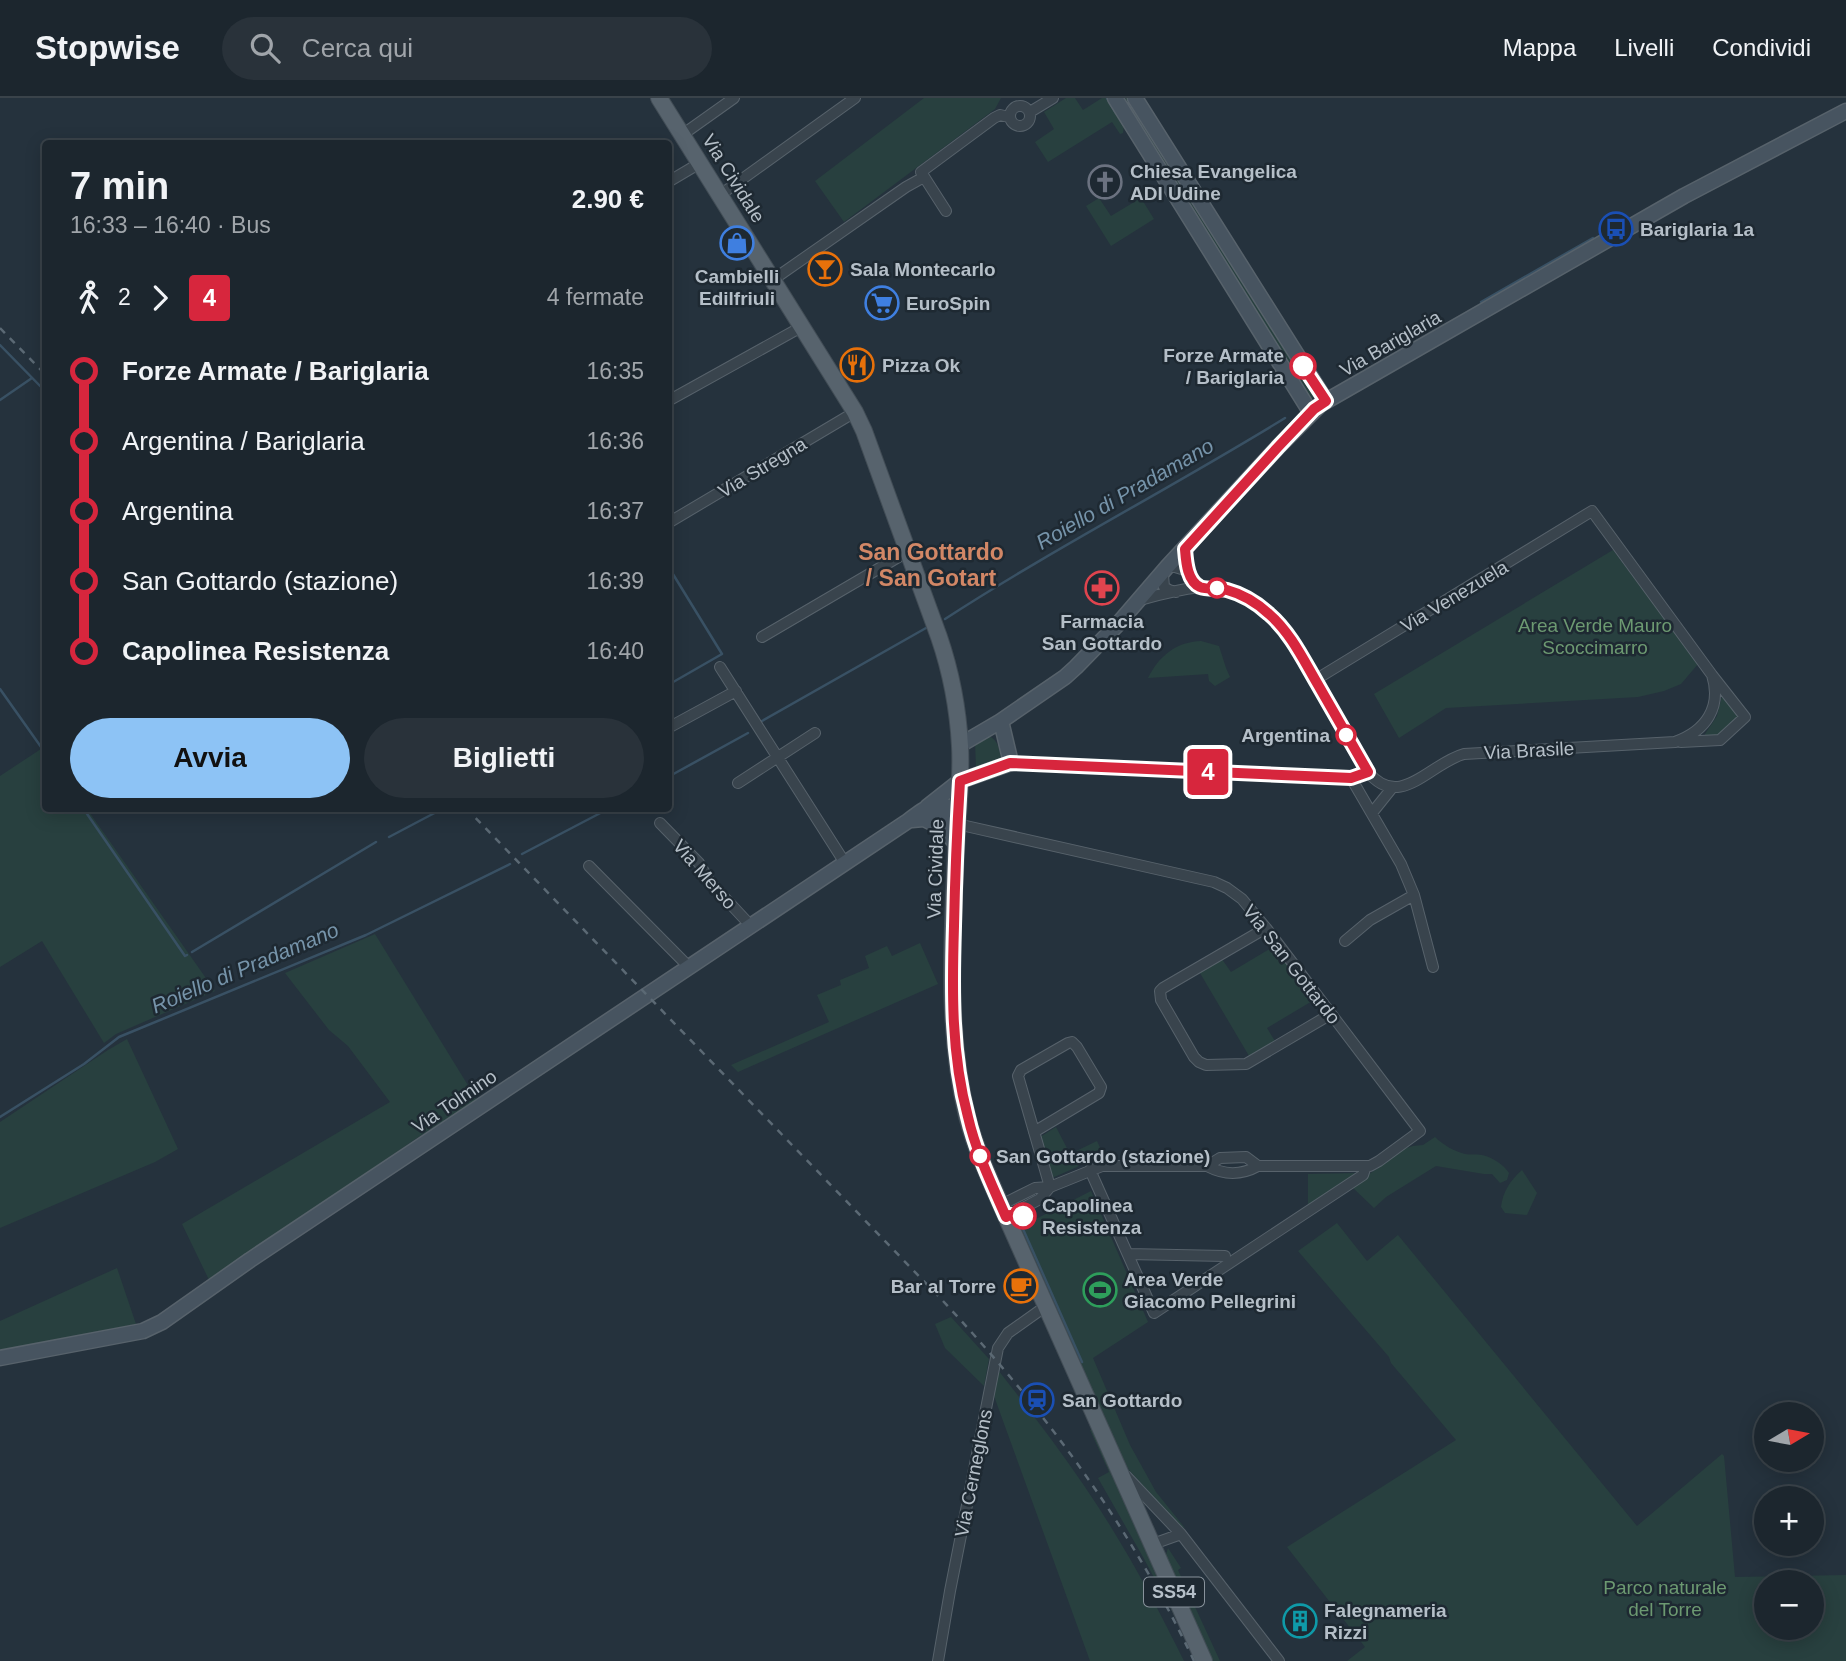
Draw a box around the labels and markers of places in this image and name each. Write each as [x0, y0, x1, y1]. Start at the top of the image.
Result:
place label: Chiesa Evangelica ADI Udine [1130, 161, 1297, 204]
church icon: Chiesa Evangelica ADI Udine [1086, 163, 1124, 201]
bus stop icon: Bariglaria 1a [1597, 210, 1635, 248]
place label: Bariglaria 1a [1640, 219, 1754, 240]
shop icon: Cambielli Edilfriuli [718, 224, 756, 262]
bar icon: Sala Montecarlo [806, 250, 844, 288]
place label: Sala Montecarlo [850, 259, 996, 280]
place label: Cambielli Edilfriuli [695, 266, 779, 309]
supermarket icon: EuroSpin [863, 284, 901, 322]
place label: EuroSpin [906, 293, 990, 314]
place label: Forze Armate / Bariglaria [1163, 345, 1284, 388]
restaurant icon: Pizza Ok [838, 346, 876, 384]
marker: Forze Armate / Bariglaria [1290, 353, 1316, 379]
place label: Pizza Ok [882, 355, 961, 376]
pharmacy icon: Farmacia San Gottardo [1083, 569, 1121, 607]
unlabelled marker [1207, 578, 1227, 598]
place label: Farmacia San Gottardo [1042, 611, 1162, 654]
place label: Argentina [1241, 725, 1330, 746]
marker: Argentina [1336, 725, 1356, 745]
marker: San Gottardo (stazione) [970, 1146, 990, 1166]
place label: San Gottardo (stazione) [996, 1146, 1210, 1167]
place label: Capolinea Resistenza [1042, 1195, 1142, 1238]
marker: Capolinea Resistenza [1010, 1203, 1036, 1229]
cafe icon: Bar al Torre [1002, 1267, 1040, 1305]
place label: Area Verde Giacomo Pellegrini [1124, 1269, 1296, 1312]
sports icon: Area Verde Giacomo Pellegrini [1081, 1271, 1119, 1309]
place label: Bar al Torre [891, 1276, 996, 1297]
station icon: San Gottardo [1018, 1381, 1056, 1419]
place label: San Gottardo [1062, 1390, 1182, 1411]
place label: Falegnameria Rizzi [1324, 1600, 1447, 1643]
building icon: Falegnameria Rizzi [1281, 1602, 1319, 1640]

